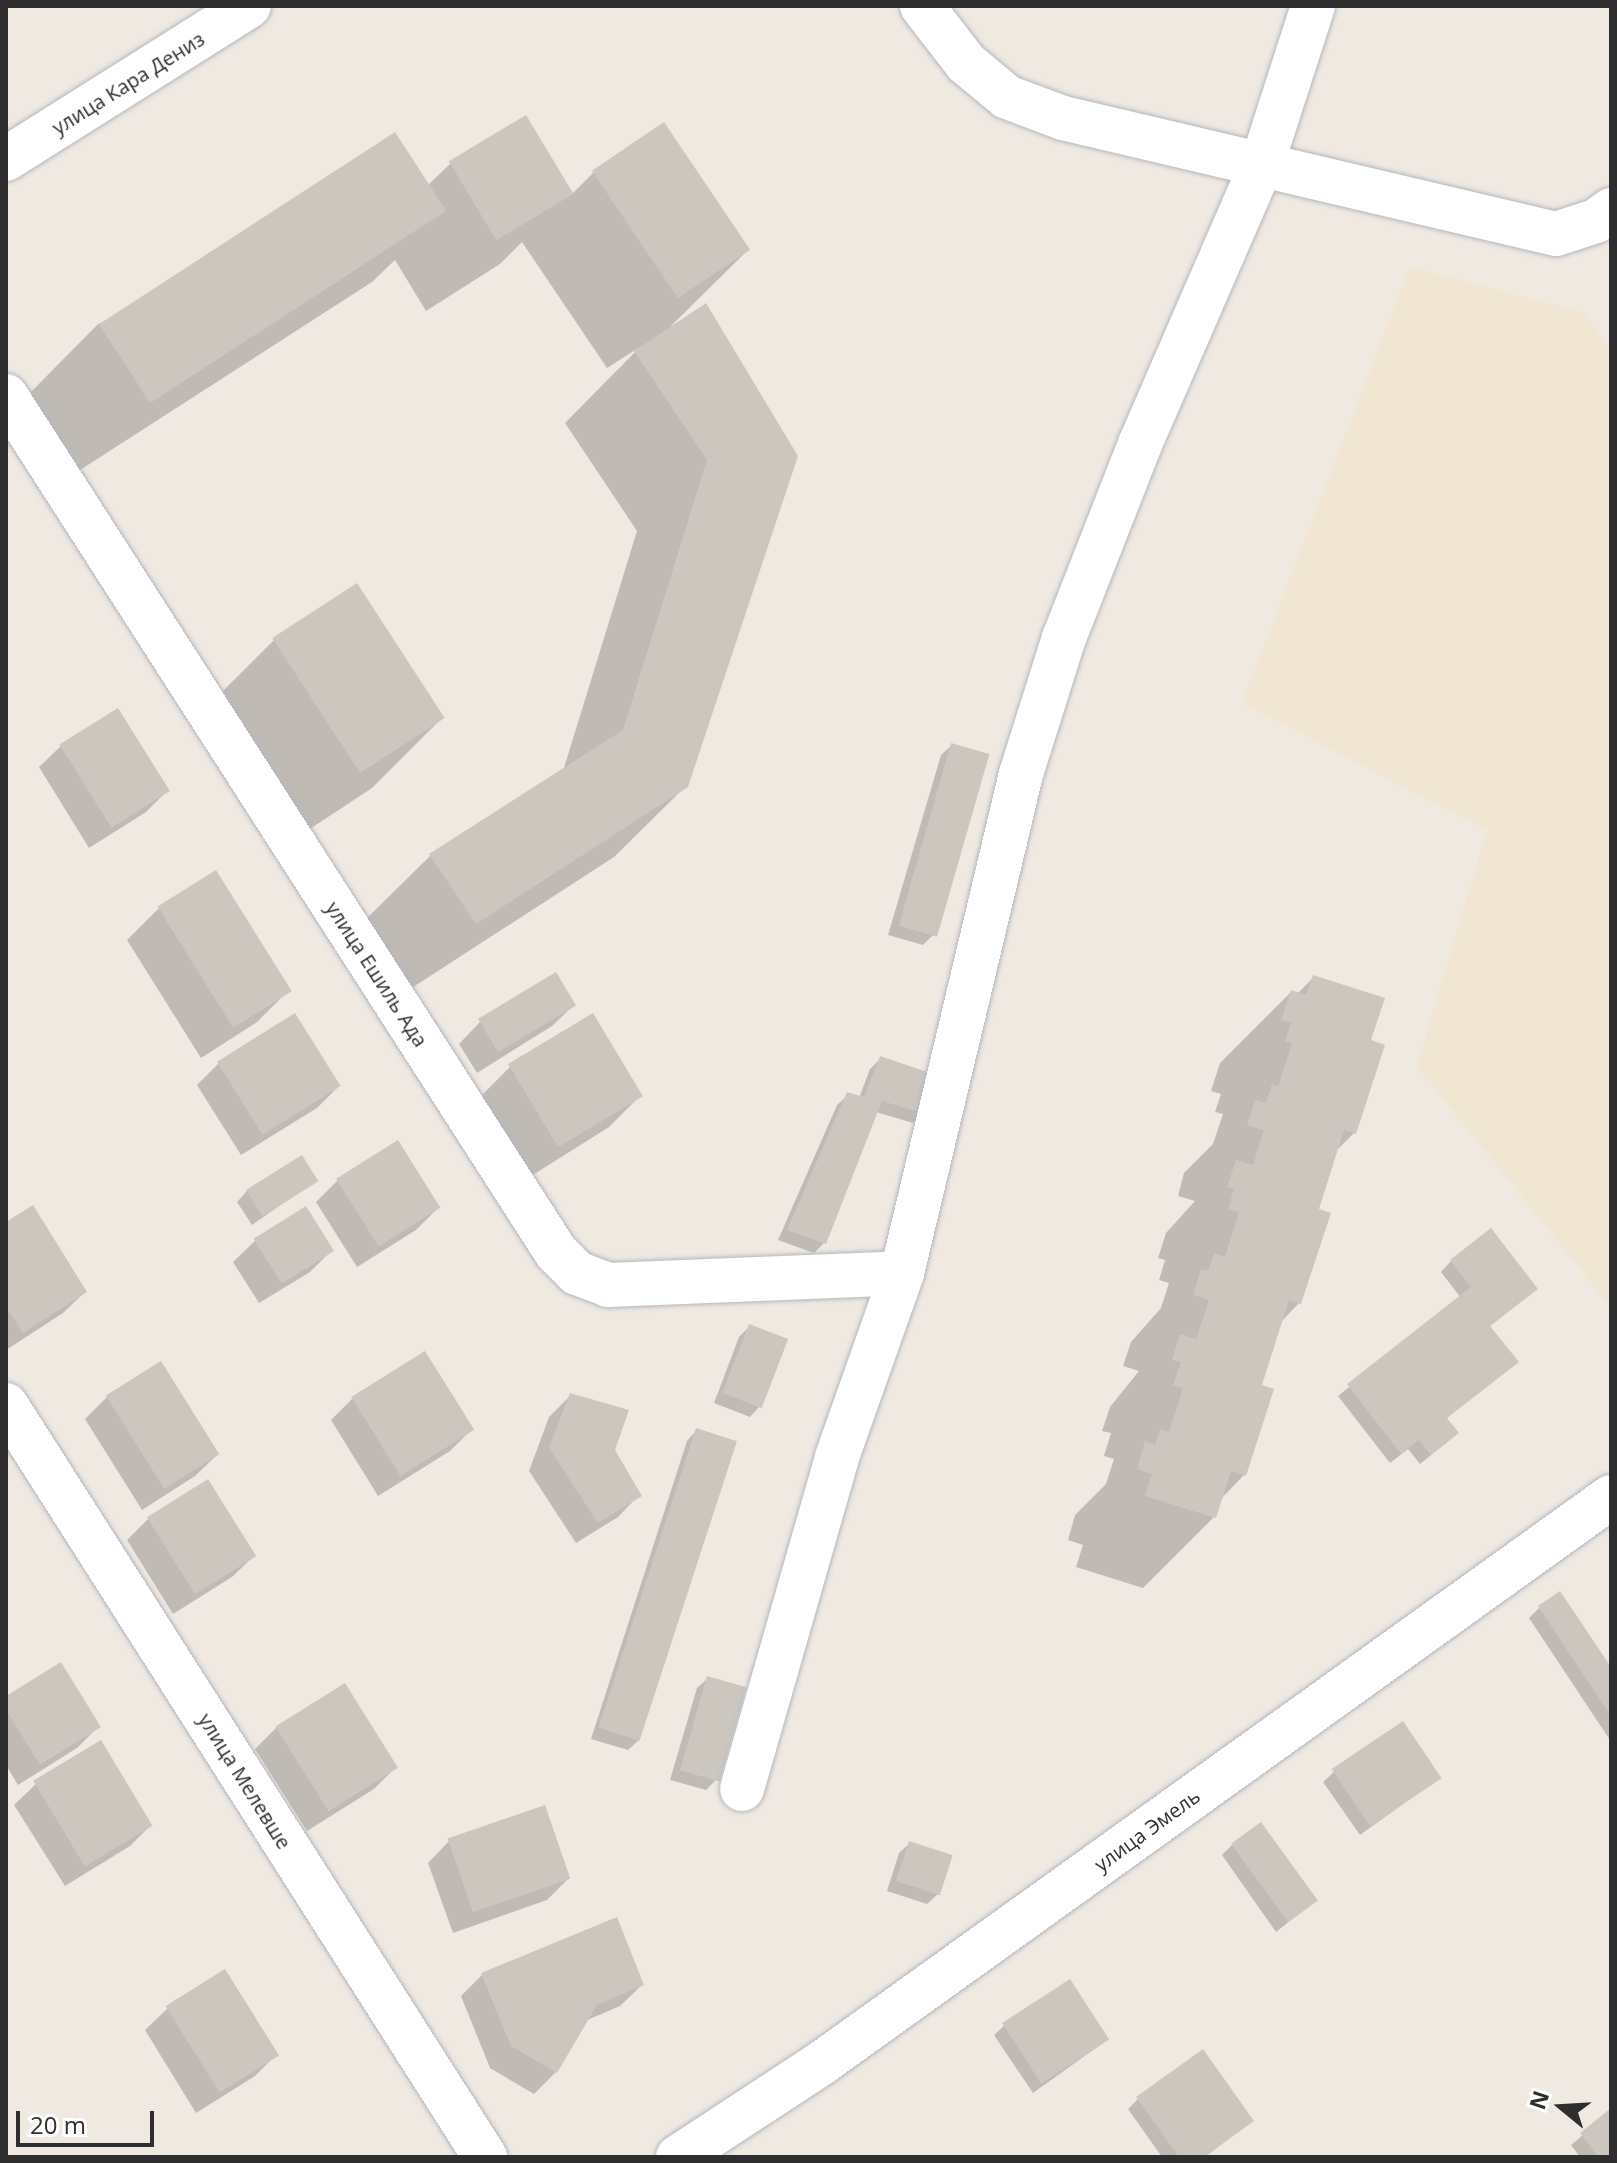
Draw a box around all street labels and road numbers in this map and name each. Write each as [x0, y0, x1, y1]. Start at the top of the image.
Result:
street label: улица Кара Дениз [48, 27, 208, 139]
street label: улица Ешиль Ада [321, 897, 433, 1051]
street label: улица Мелевше [194, 1709, 296, 1853]
street label: улица Эмель [1089, 1784, 1205, 1876]

